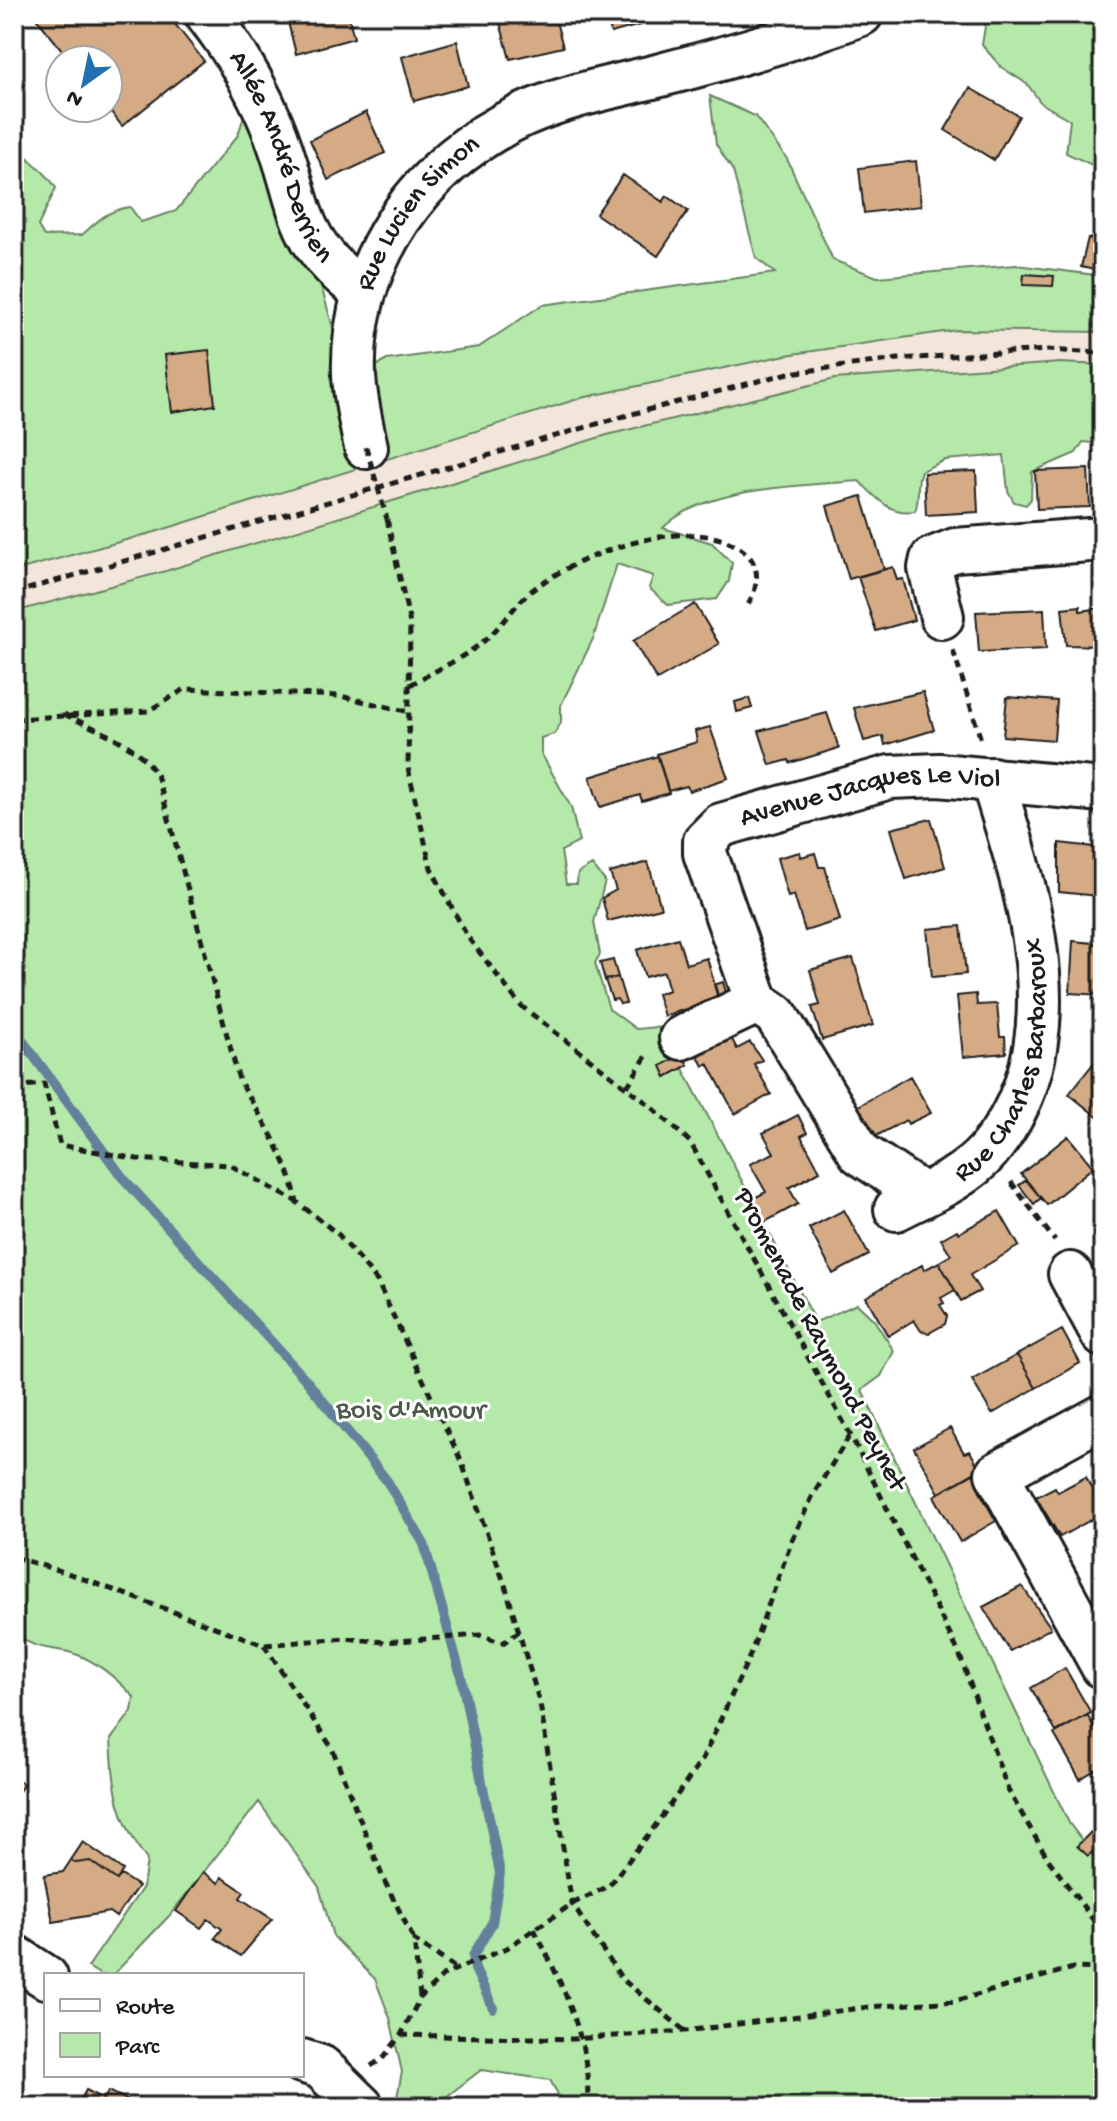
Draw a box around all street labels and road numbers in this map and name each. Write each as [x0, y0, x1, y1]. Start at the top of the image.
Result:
street label: Allée André Derrien [220, 45, 341, 271]
street label: Rue Lucien Simon [350, 127, 487, 295]
street label: Avenue Jacques Le Viol [736, 758, 1002, 835]
street label: Rue Charles Barbaroux [948, 936, 1056, 1190]
street label: Promenade Raymond Peynet [725, 1182, 914, 1499]

